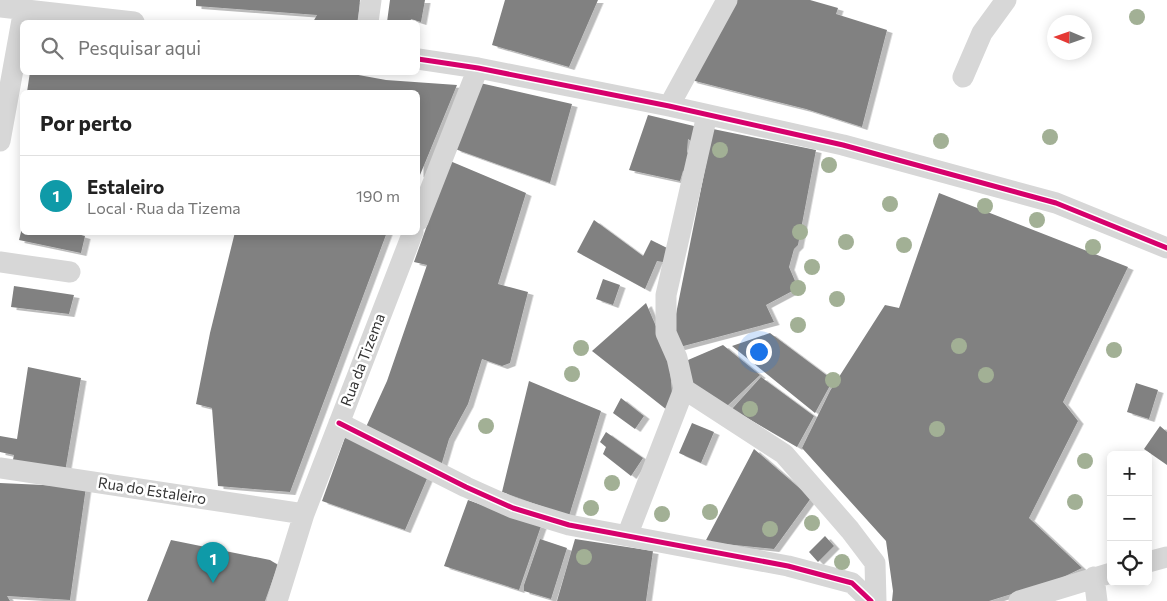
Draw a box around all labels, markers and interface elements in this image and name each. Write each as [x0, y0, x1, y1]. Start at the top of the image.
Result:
north arrow [1047, 15, 1092, 60]
search box [20, 20, 420, 75]
icon: search [38, 34, 66, 62]
text: Pesquisar aqui [78, 36, 201, 59]
text: Por perto [40, 110, 132, 135]
text: Estaleiro [87, 175, 164, 198]
text: 1 [52, 186, 60, 205]
text: 190 m [356, 186, 400, 205]
text: Local · Rua da Tizema [87, 198, 241, 217]
street label: Rua da Tizema [336, 311, 388, 409]
your location [746, 339, 772, 365]
map controls [1107, 451, 1152, 586]
button: + [1107, 451, 1152, 496]
street label: Rua do Estaleiro [97, 473, 208, 507]
button: − [1107, 496, 1152, 541]
button: locate [1107, 541, 1152, 586]
pin: 1 [197, 542, 229, 583]

